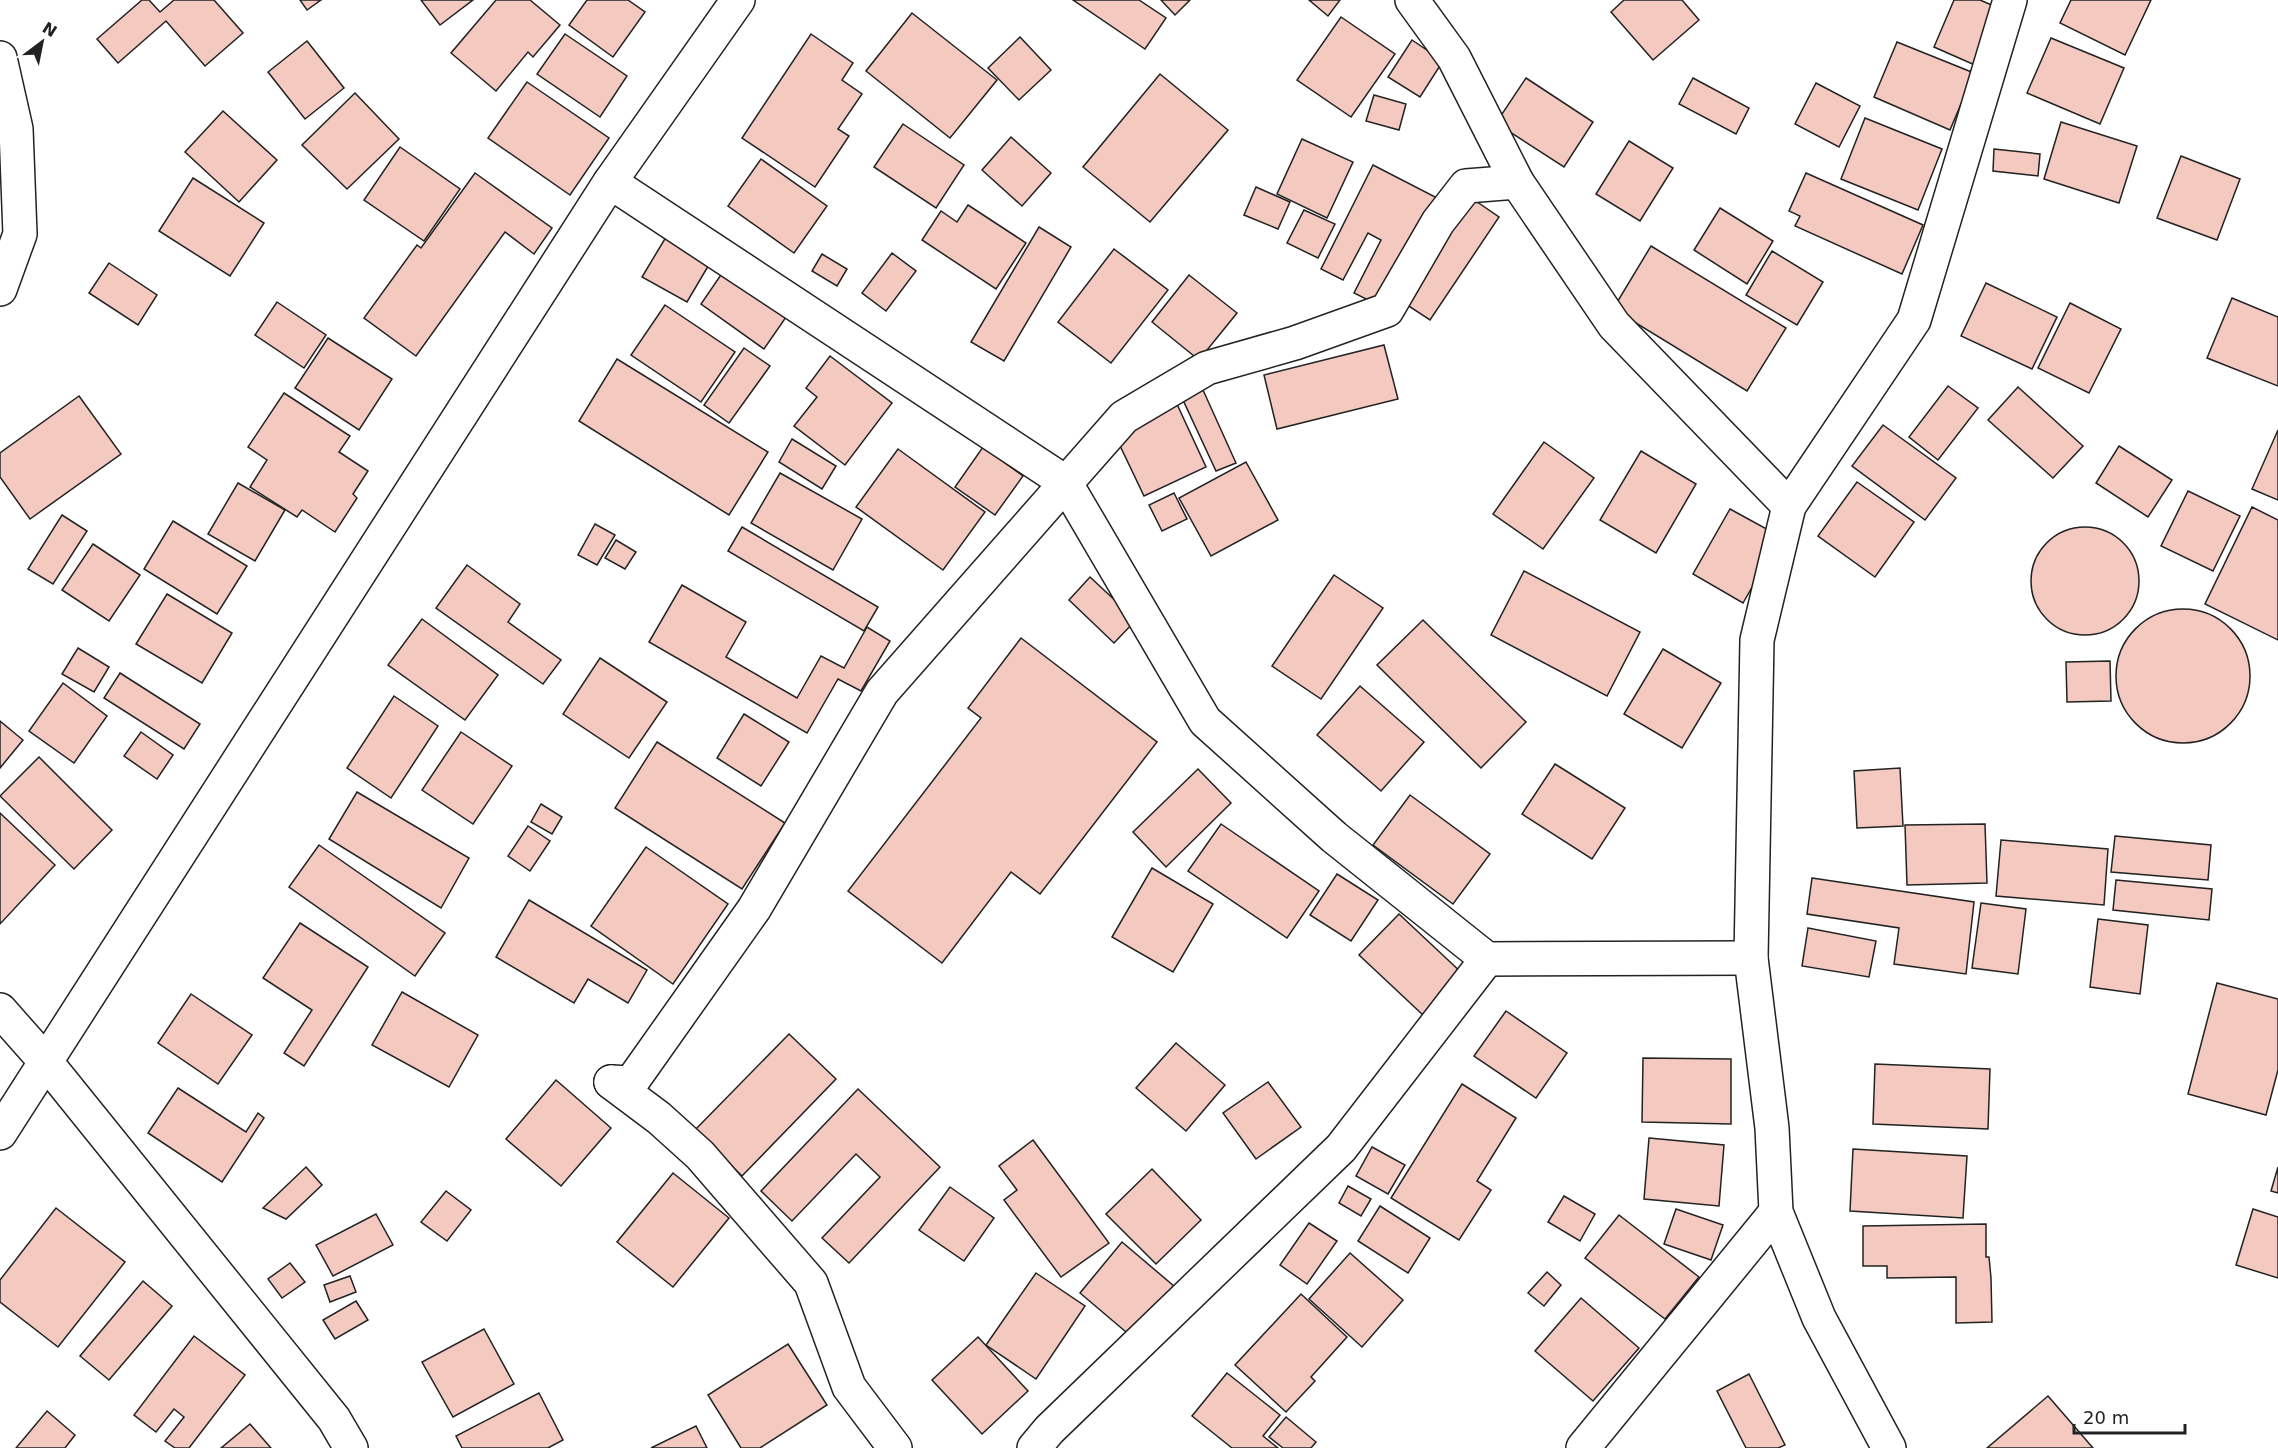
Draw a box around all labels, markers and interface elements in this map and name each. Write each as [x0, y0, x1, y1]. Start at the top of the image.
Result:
north arrow [12, 12, 72, 72]
text: N [39, 18, 60, 41]
scale bar [2074, 1397, 2185, 1435]
text: 20 m [2083, 1407, 2129, 1428]

